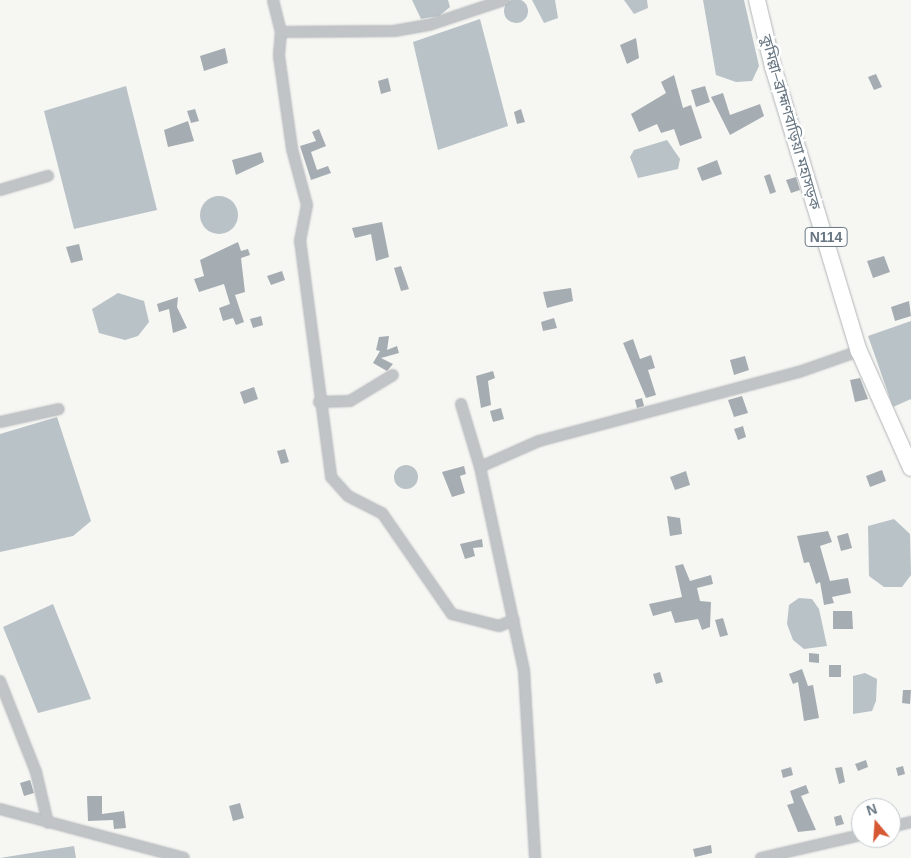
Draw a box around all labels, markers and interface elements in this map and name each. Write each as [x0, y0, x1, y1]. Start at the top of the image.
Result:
street label: কুমিল্লা–ব্রাহ্মণবাড়িয়া মহাসড়ক [757, 32, 825, 212]
road number: N114 [804, 226, 848, 248]
north arrow [851, 798, 901, 848]
text: N [864, 801, 879, 819]

